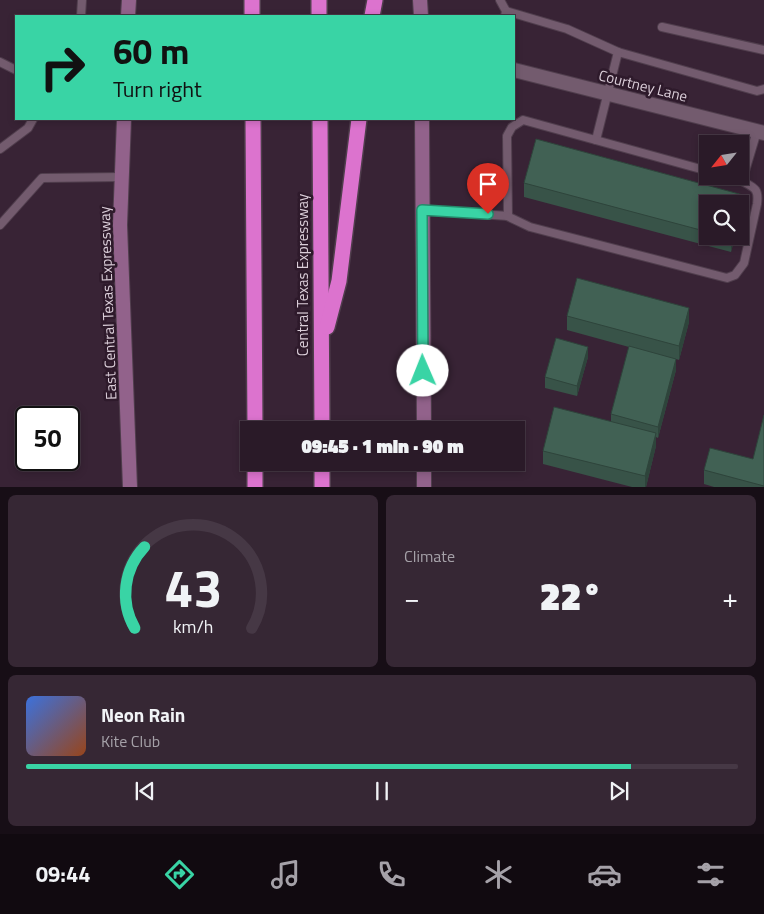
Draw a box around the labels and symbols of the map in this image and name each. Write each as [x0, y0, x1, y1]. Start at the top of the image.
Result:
street label: Courtney Lane [596, 63, 690, 108]
north arrow [699, 135, 749, 185]
pin [467, 163, 509, 214]
street label: Central Texas Expressway [291, 194, 314, 356]
street label: East Central Texas Expressway [93, 206, 122, 400]
position arrow [396, 344, 448, 396]
speed limit sign: 50 [15, 406, 80, 471]

